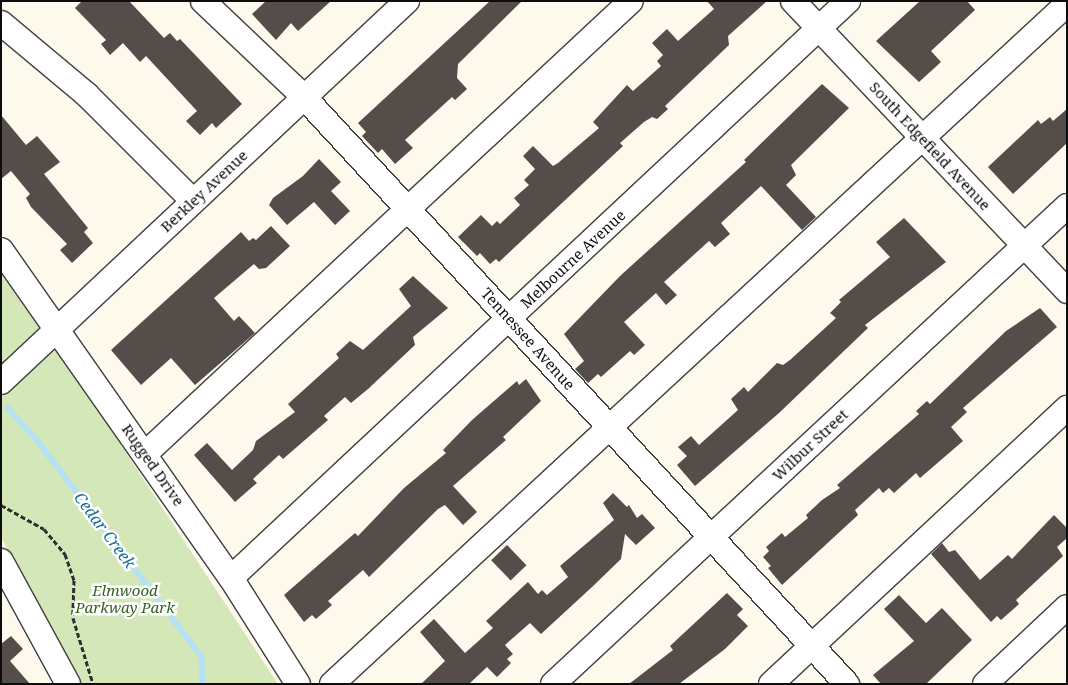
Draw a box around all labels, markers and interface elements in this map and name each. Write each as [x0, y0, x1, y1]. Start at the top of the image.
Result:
street label: South Edgefield Avenue [866, 78, 994, 214]
street label: Berkley Avenue [157, 146, 251, 236]
street label: Melbourne Avenue [517, 206, 629, 312]
street label: Tennessee Avenue [478, 284, 578, 394]
street label: Wilbur Street [769, 405, 851, 485]
street label: Rugged Drive [118, 420, 188, 510]
water label: Cedar Creek [70, 488, 140, 572]
park label: Elmwood Parkway Park [75, 581, 175, 616]

